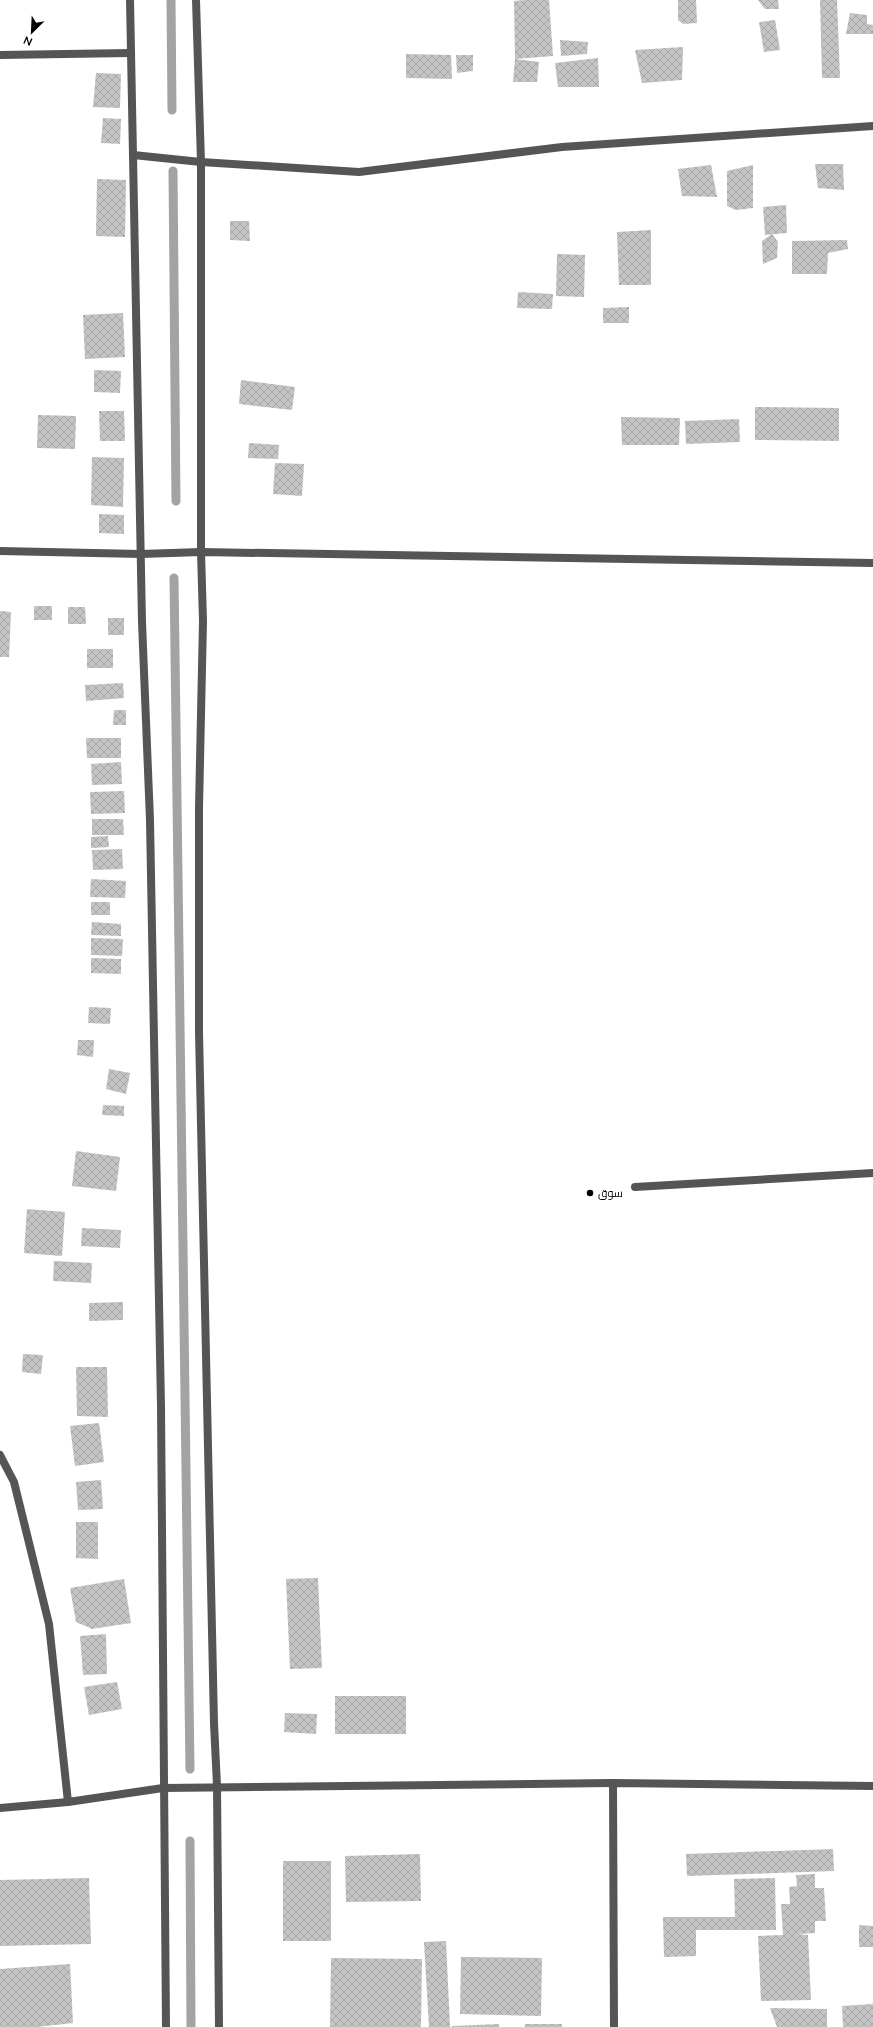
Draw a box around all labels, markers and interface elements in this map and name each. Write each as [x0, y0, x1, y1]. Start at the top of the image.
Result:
north arrow [12, 12, 52, 52]
text: N [21, 33, 35, 49]
place label: سوق [598, 1186, 623, 1200]
marker: سوق [585, 1188, 595, 1198]

